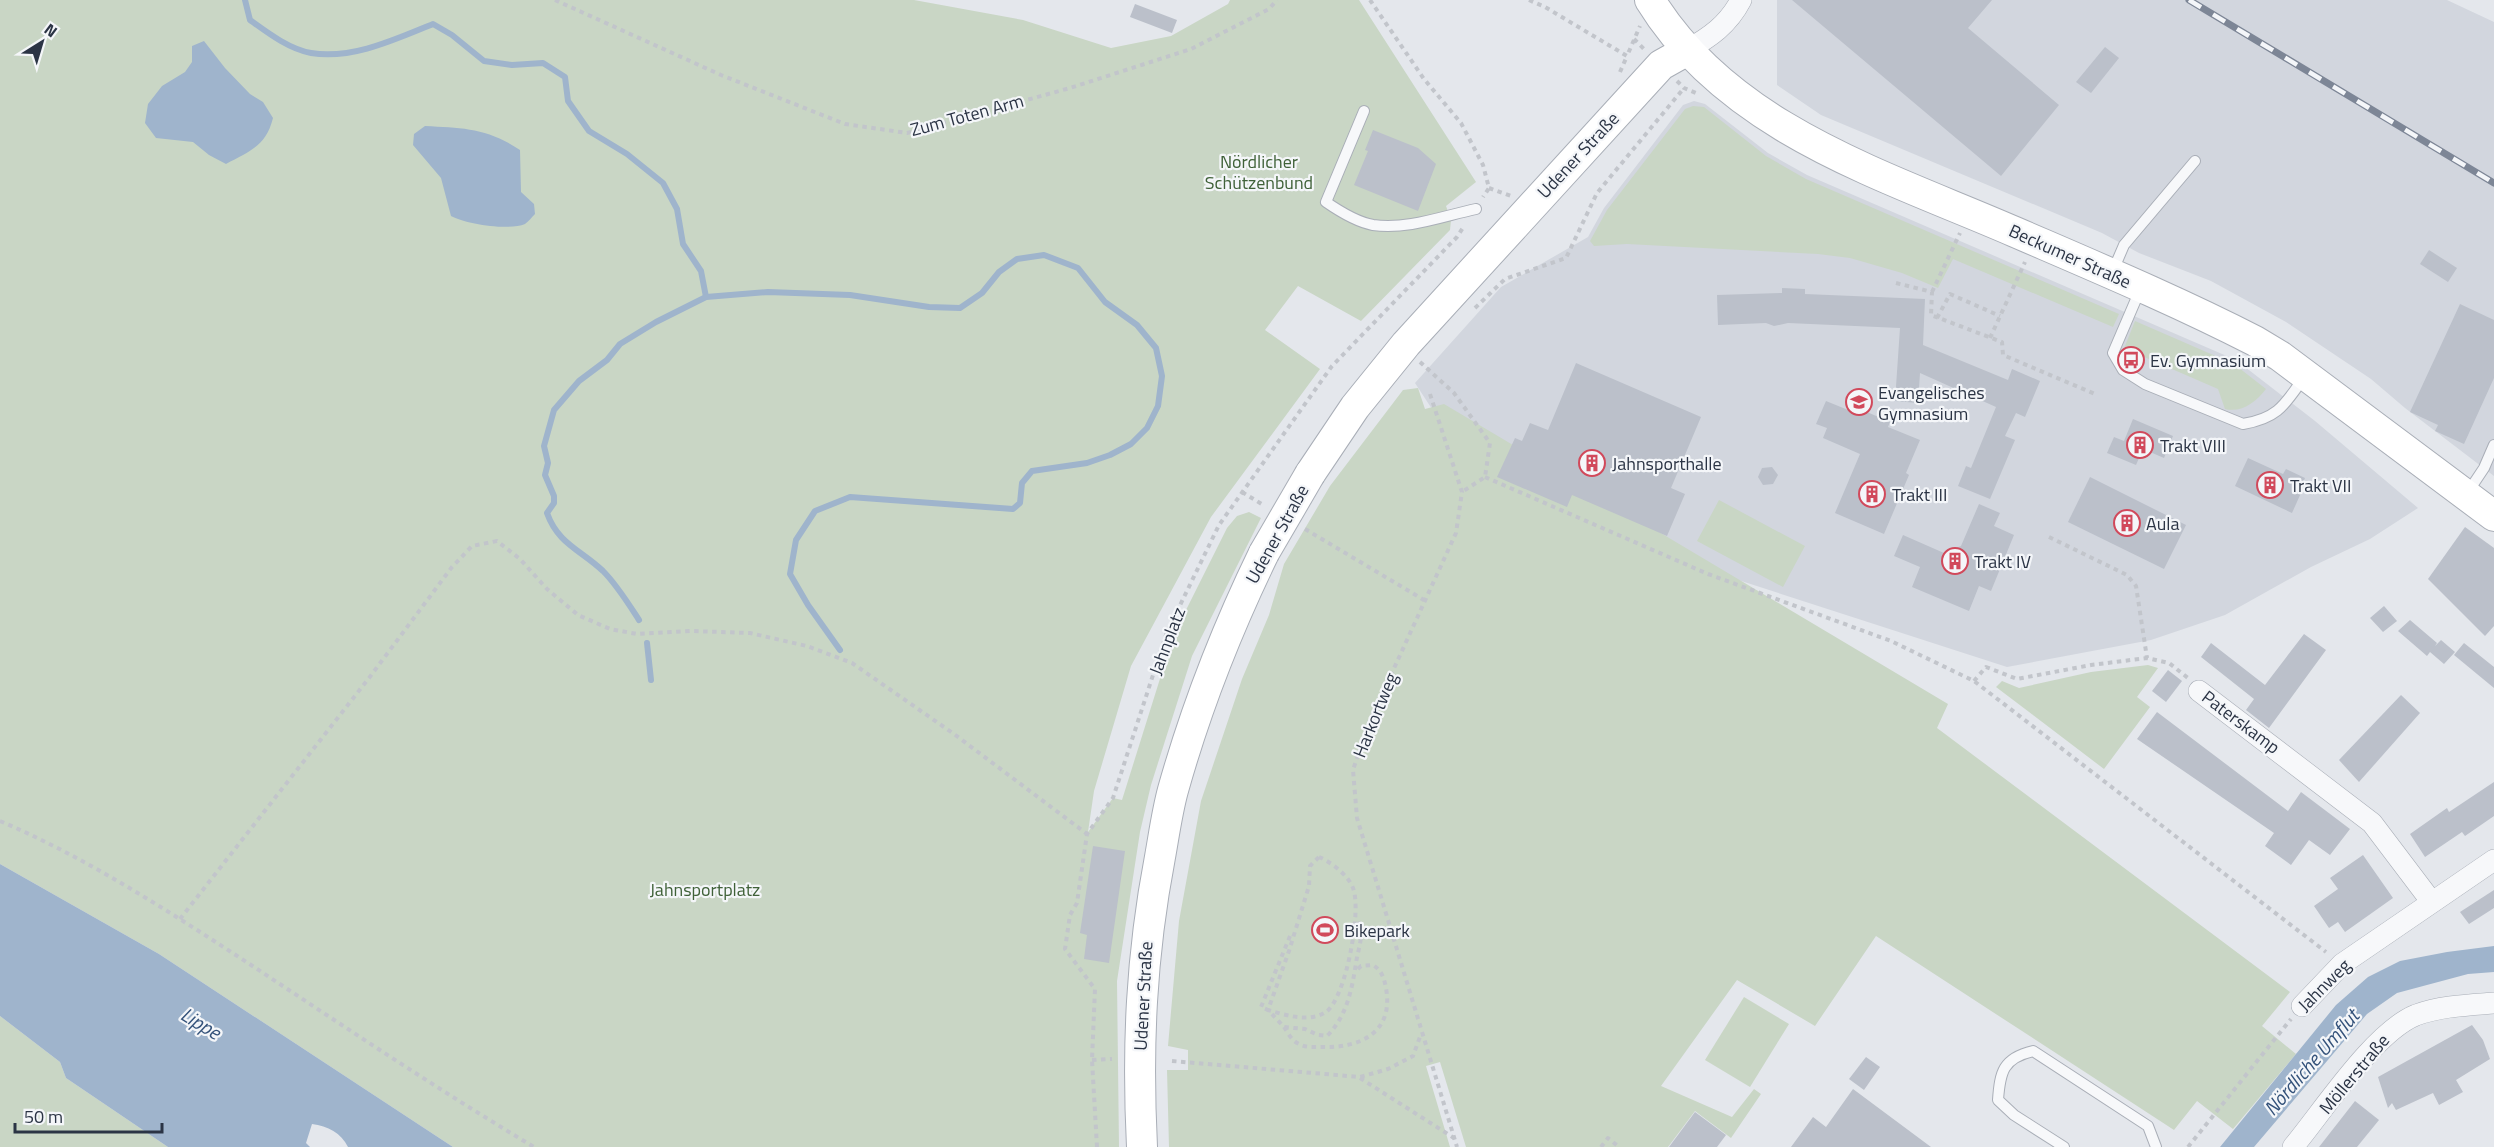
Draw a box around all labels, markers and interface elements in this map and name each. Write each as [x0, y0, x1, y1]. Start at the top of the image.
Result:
north arrow [12, 12, 72, 72]
text: N [39, 17, 63, 43]
street label: Zum Toten Arm [907, 87, 1027, 143]
street label: Udener Straße [1531, 106, 1625, 204]
park label: Nördlicher Schützenbund [1205, 148, 1313, 196]
street label: Beckumer Straße [2005, 217, 2135, 295]
bus stop icon: Ev. Gymnasium [2116, 345, 2146, 375]
place label: Ev. Gymnasium [2150, 347, 2266, 374]
place label: Evangelisches Gymnasium [1878, 379, 1985, 427]
school or university icon: Evangelisches Gymnasium [1844, 387, 1874, 417]
building icon: Trakt VIII [2125, 430, 2155, 460]
place label: Trakt VIII [2160, 432, 2226, 459]
building icon: Jahnsporthalle [1577, 448, 1607, 478]
place label: Jahnsporthalle [1612, 450, 1722, 477]
building icon: Trakt VII [2255, 470, 2285, 500]
place label: Trakt VII [2290, 472, 2351, 499]
building icon: Trakt III [1857, 479, 1887, 509]
street label: Udener Straße [1239, 480, 1315, 588]
place label: Trakt III [1892, 481, 1947, 508]
building icon: Aula [2112, 508, 2142, 538]
place label: Aula [2146, 510, 2179, 537]
building icon: Trakt IV [1940, 546, 1970, 576]
place label: Trakt IV [1974, 548, 2031, 575]
street label: Jahnplatz [1142, 603, 1192, 679]
street label: Harkortweg [1346, 668, 1404, 762]
street label: Paterskamp [2196, 684, 2286, 760]
park label: Jahnsportplatz [650, 876, 760, 903]
sports icon: Bikepark [1310, 915, 1340, 945]
place label: Bikepark [1344, 917, 1410, 944]
street label: Udener Straße [1127, 941, 1159, 1051]
street label: Jahnweg [2291, 952, 2357, 1018]
water label: Lippe [175, 999, 228, 1048]
water label: Nördliche Umflut [2256, 1000, 2368, 1122]
street label: Möllerstraße [2312, 1028, 2396, 1120]
scale bar [15, 1096, 162, 1134]
text: 50 m [24, 1103, 63, 1130]

